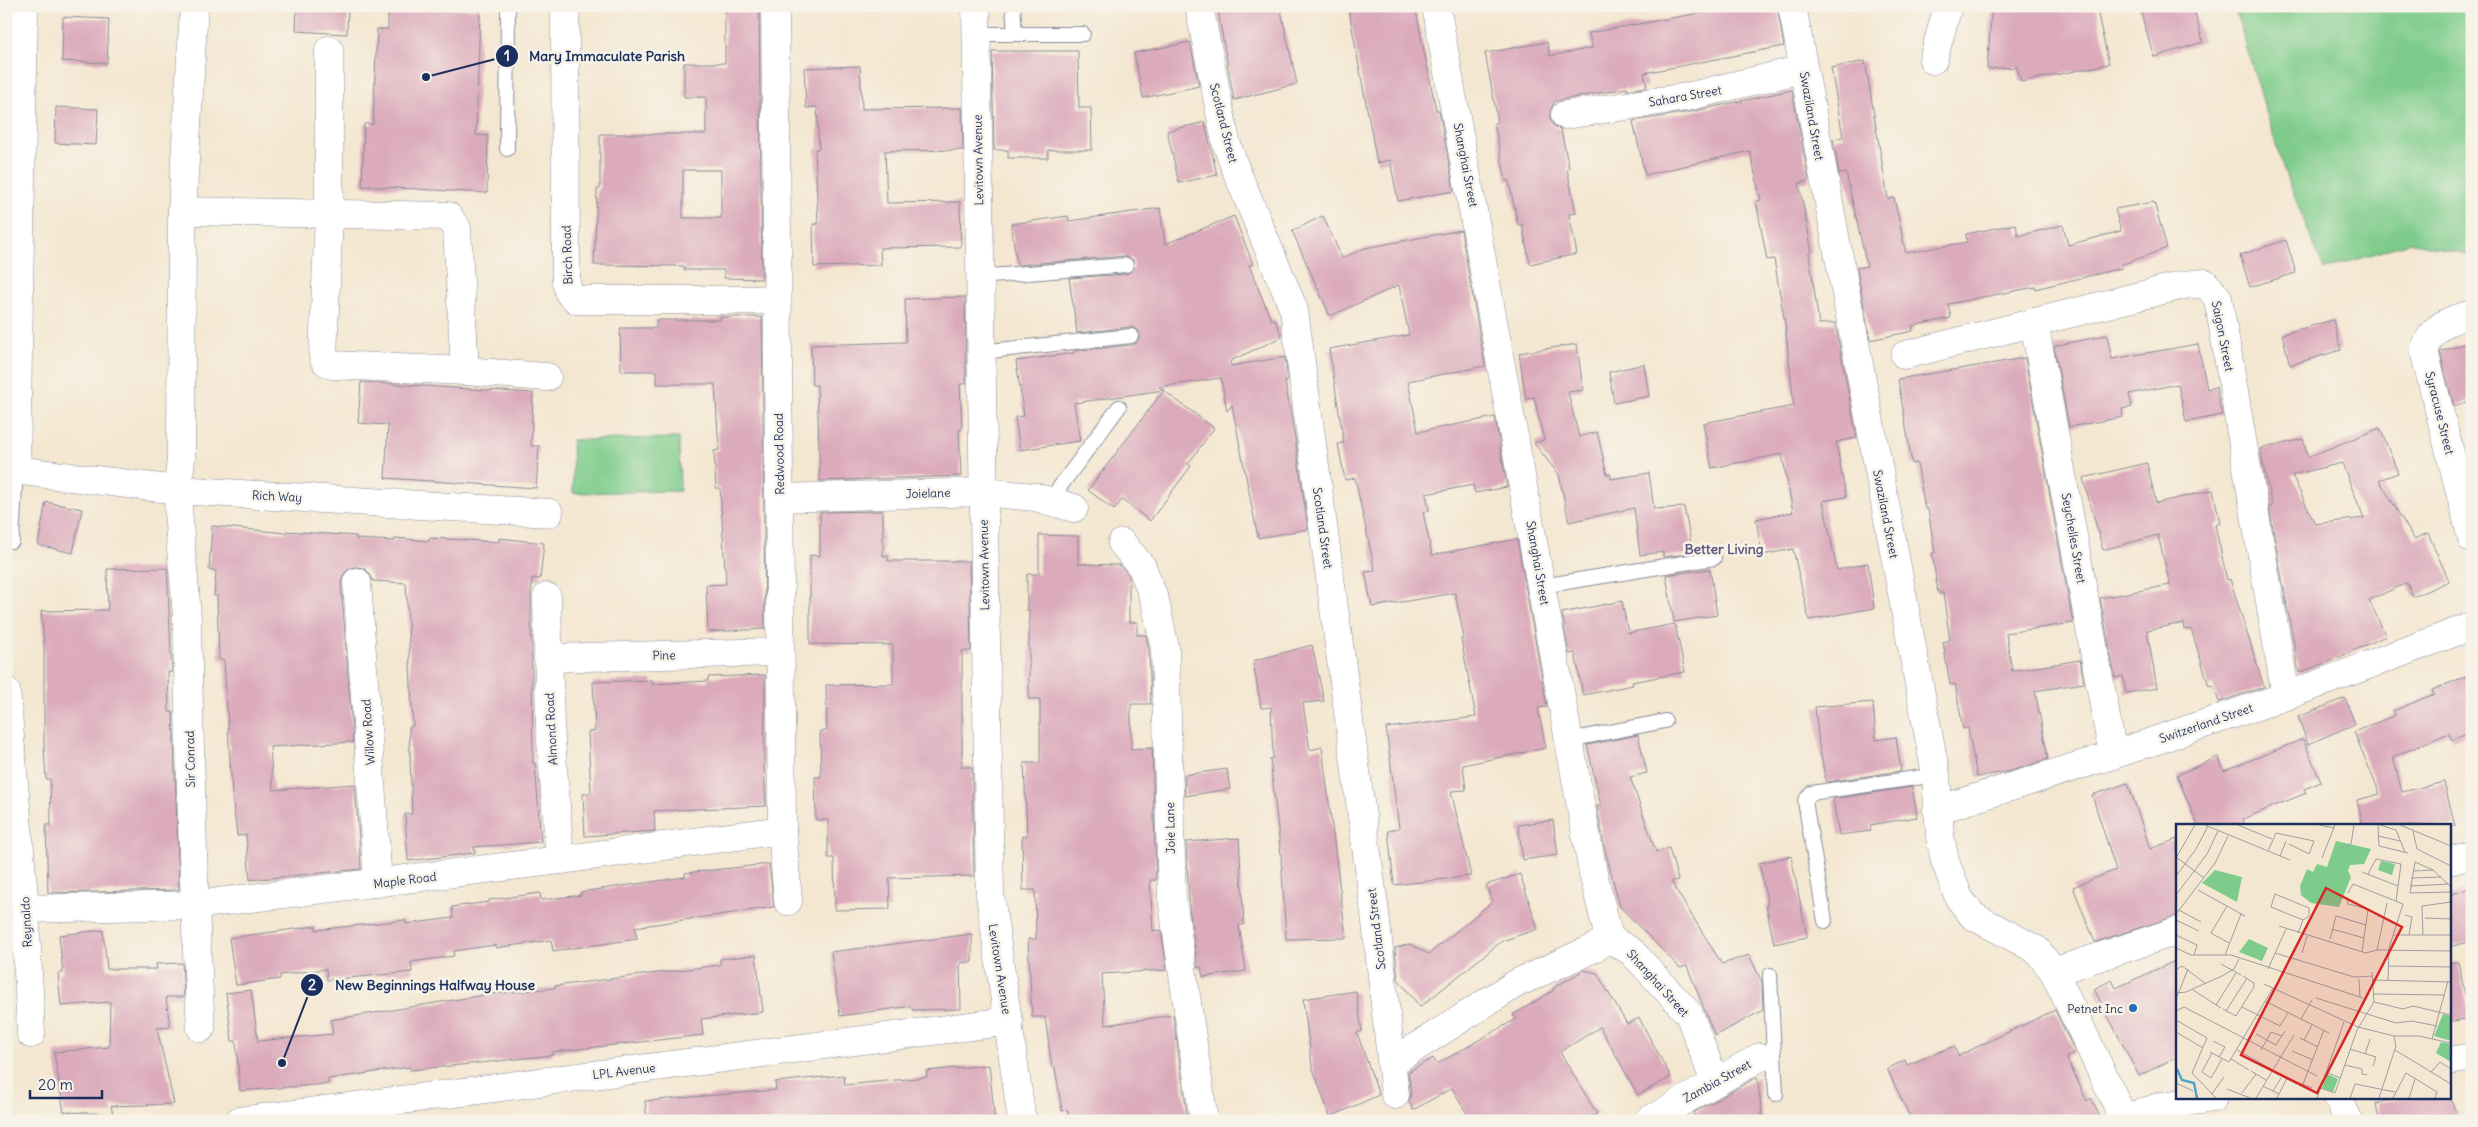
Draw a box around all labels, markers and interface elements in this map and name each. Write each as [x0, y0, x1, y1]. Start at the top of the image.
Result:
callout: Mary Immaculate Parish [494, 42, 695, 71]
text: 1 [504, 46, 510, 65]
text: Mary Immaculate Parish [529, 47, 685, 65]
street label: Swaziland Street [1797, 71, 1827, 161]
street label: Scotland Street [1207, 81, 1241, 165]
street label: Sahara Street [1647, 82, 1723, 110]
street label: Levitown Avenue [970, 114, 986, 206]
street label: Shanghai Street [1450, 122, 1482, 208]
street label: Birch Road [558, 225, 576, 285]
street label: Saigon Street [2209, 299, 2237, 373]
street label: Syracuse Street [2422, 370, 2458, 456]
street label: Redwood Road [771, 413, 787, 495]
street label: Swaziland Street [1870, 469, 1902, 559]
street label: Joielane [905, 485, 951, 501]
street label: Scotland Street [1310, 486, 1336, 570]
street label: Rich Way [251, 487, 303, 505]
street label: Seychelles Street [2059, 492, 2089, 584]
street label: Levitown Avenue [976, 519, 992, 611]
street label: Shanghai Street [1523, 520, 1553, 606]
district label: Better Living [1684, 540, 1764, 558]
street label: Pine [652, 647, 676, 663]
street label: Almond Road [542, 692, 560, 766]
street label: Willow Road [358, 698, 378, 766]
street label: Switzerland Street [2157, 700, 2255, 746]
street label: Sir Conrad [182, 730, 198, 788]
street label: Joie Lane [1162, 802, 1178, 854]
inset map [2176, 824, 2450, 1100]
street label: Maple Road [373, 869, 437, 891]
street label: Scotland Street [1364, 887, 1388, 971]
street label: Reynaldo [17, 896, 35, 948]
street label: Levitown Avenue [985, 923, 1015, 1015]
street label: Shanghai Street [1624, 946, 1692, 1020]
callout: New Beginnings Halfway House [300, 970, 545, 999]
text: 2 [308, 975, 316, 994]
text: New Beginnings Halfway House [335, 976, 535, 994]
place label: Petnet Inc [2067, 1001, 2123, 1016]
marker: Petnet Inc [2127, 1002, 2139, 1014]
street label: Zambia Street [1681, 1056, 1753, 1106]
street label: LPL Avenue [592, 1060, 656, 1082]
scale bar [30, 1067, 102, 1099]
text: 20 m [38, 1075, 73, 1094]

